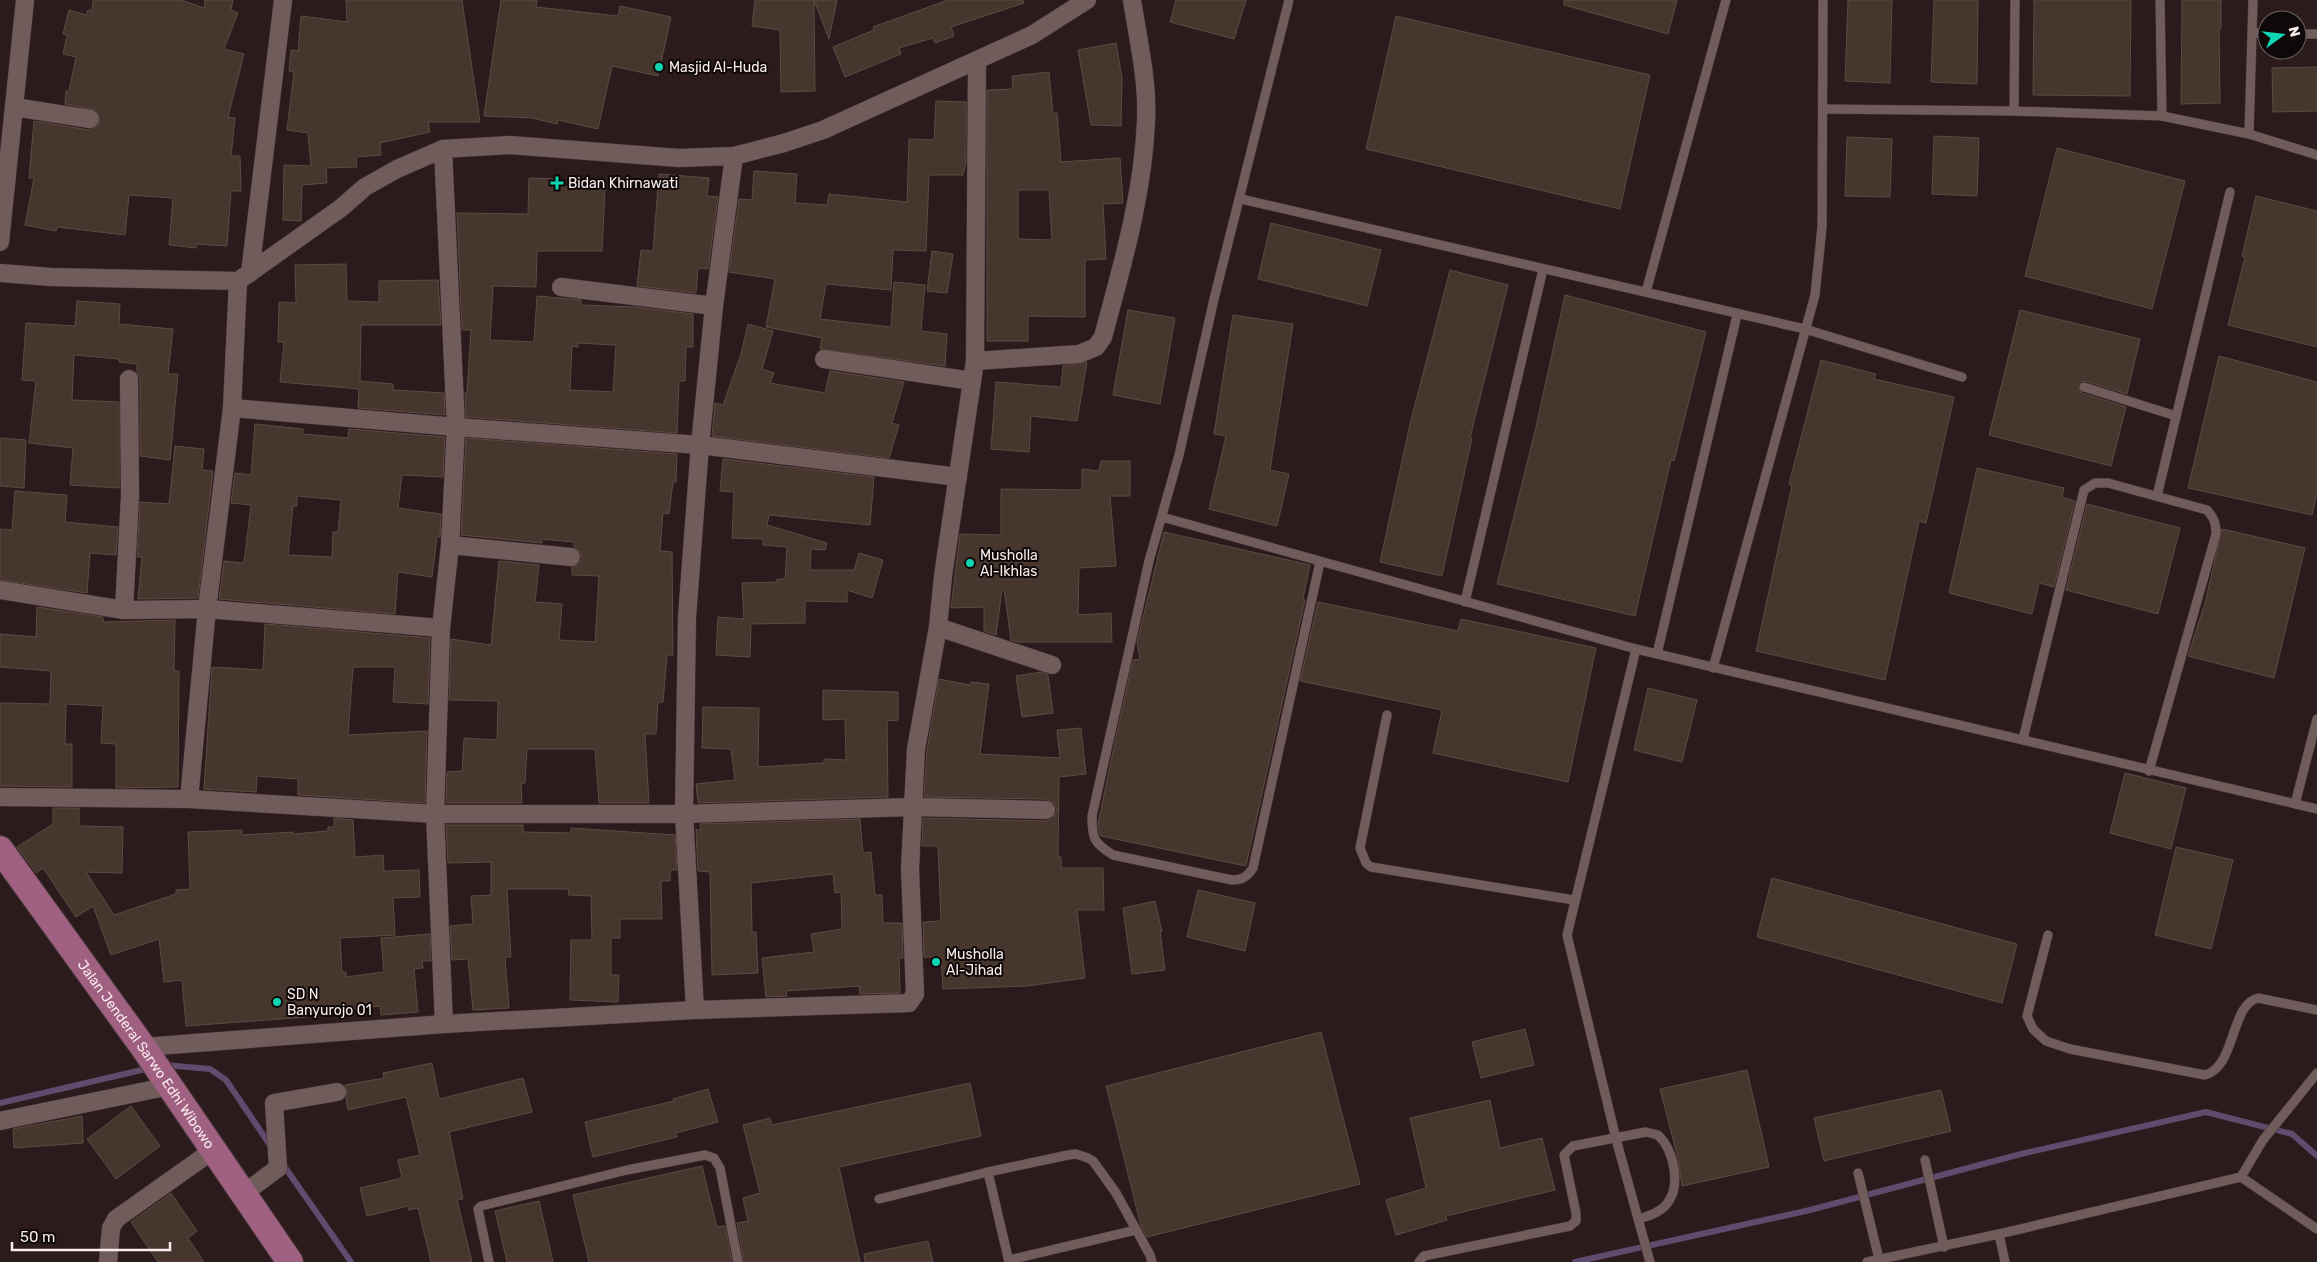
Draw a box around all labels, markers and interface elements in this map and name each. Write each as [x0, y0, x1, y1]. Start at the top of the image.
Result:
north arrow [2257, 10, 2307, 60]
text: N [2285, 25, 2304, 39]
place label: Masjid Al-Huda [669, 59, 767, 76]
marker: Masjid Al-Huda [653, 61, 665, 73]
place label: Bidan Khirnawati [568, 175, 678, 192]
marker: Bidan Khirnawati [550, 176, 564, 190]
place label: Musholla Al-Ikhlas [980, 547, 1038, 580]
marker: Musholla Al-Ikhlas [964, 557, 976, 569]
place label: Musholla Al-Jihad [946, 946, 1004, 979]
street label: Jalan Jenderal Sarwo Edhi Wibowo [74, 956, 218, 1152]
marker: Musholla Al-Jihad [930, 956, 942, 968]
place label: SD N Banyurojo 01 [287, 986, 372, 1019]
marker: SD N Banyurojo 01 [271, 996, 283, 1008]
scale bar [12, 1220, 170, 1252]
text: 50 m [20, 1228, 55, 1246]

